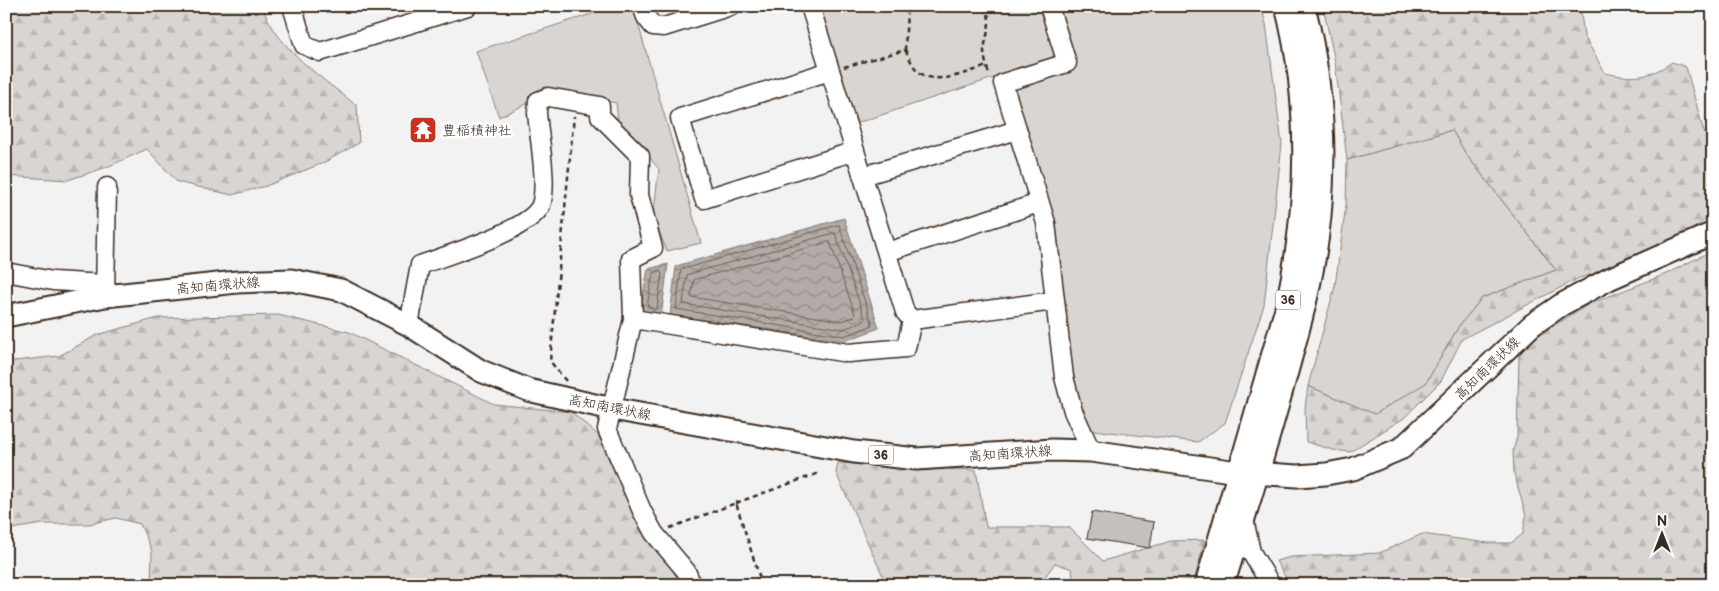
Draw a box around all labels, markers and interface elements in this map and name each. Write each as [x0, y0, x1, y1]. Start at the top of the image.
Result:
temple icon: 豊稲積神社 [408, 115, 438, 145]
place label: 豊稲積神社 [442, 122, 512, 139]
street label: 高知南環状線 [175, 273, 261, 298]
road number: 36 [1276, 290, 1300, 310]
street label: 高知南環状線 [1451, 333, 1523, 404]
street label: 高知南環状線 [567, 391, 653, 424]
street label: 高知南環状線 [968, 442, 1053, 465]
road number: 36 [868, 446, 894, 464]
north arrow [1636, 508, 1686, 558]
text: N [1657, 513, 1667, 530]

